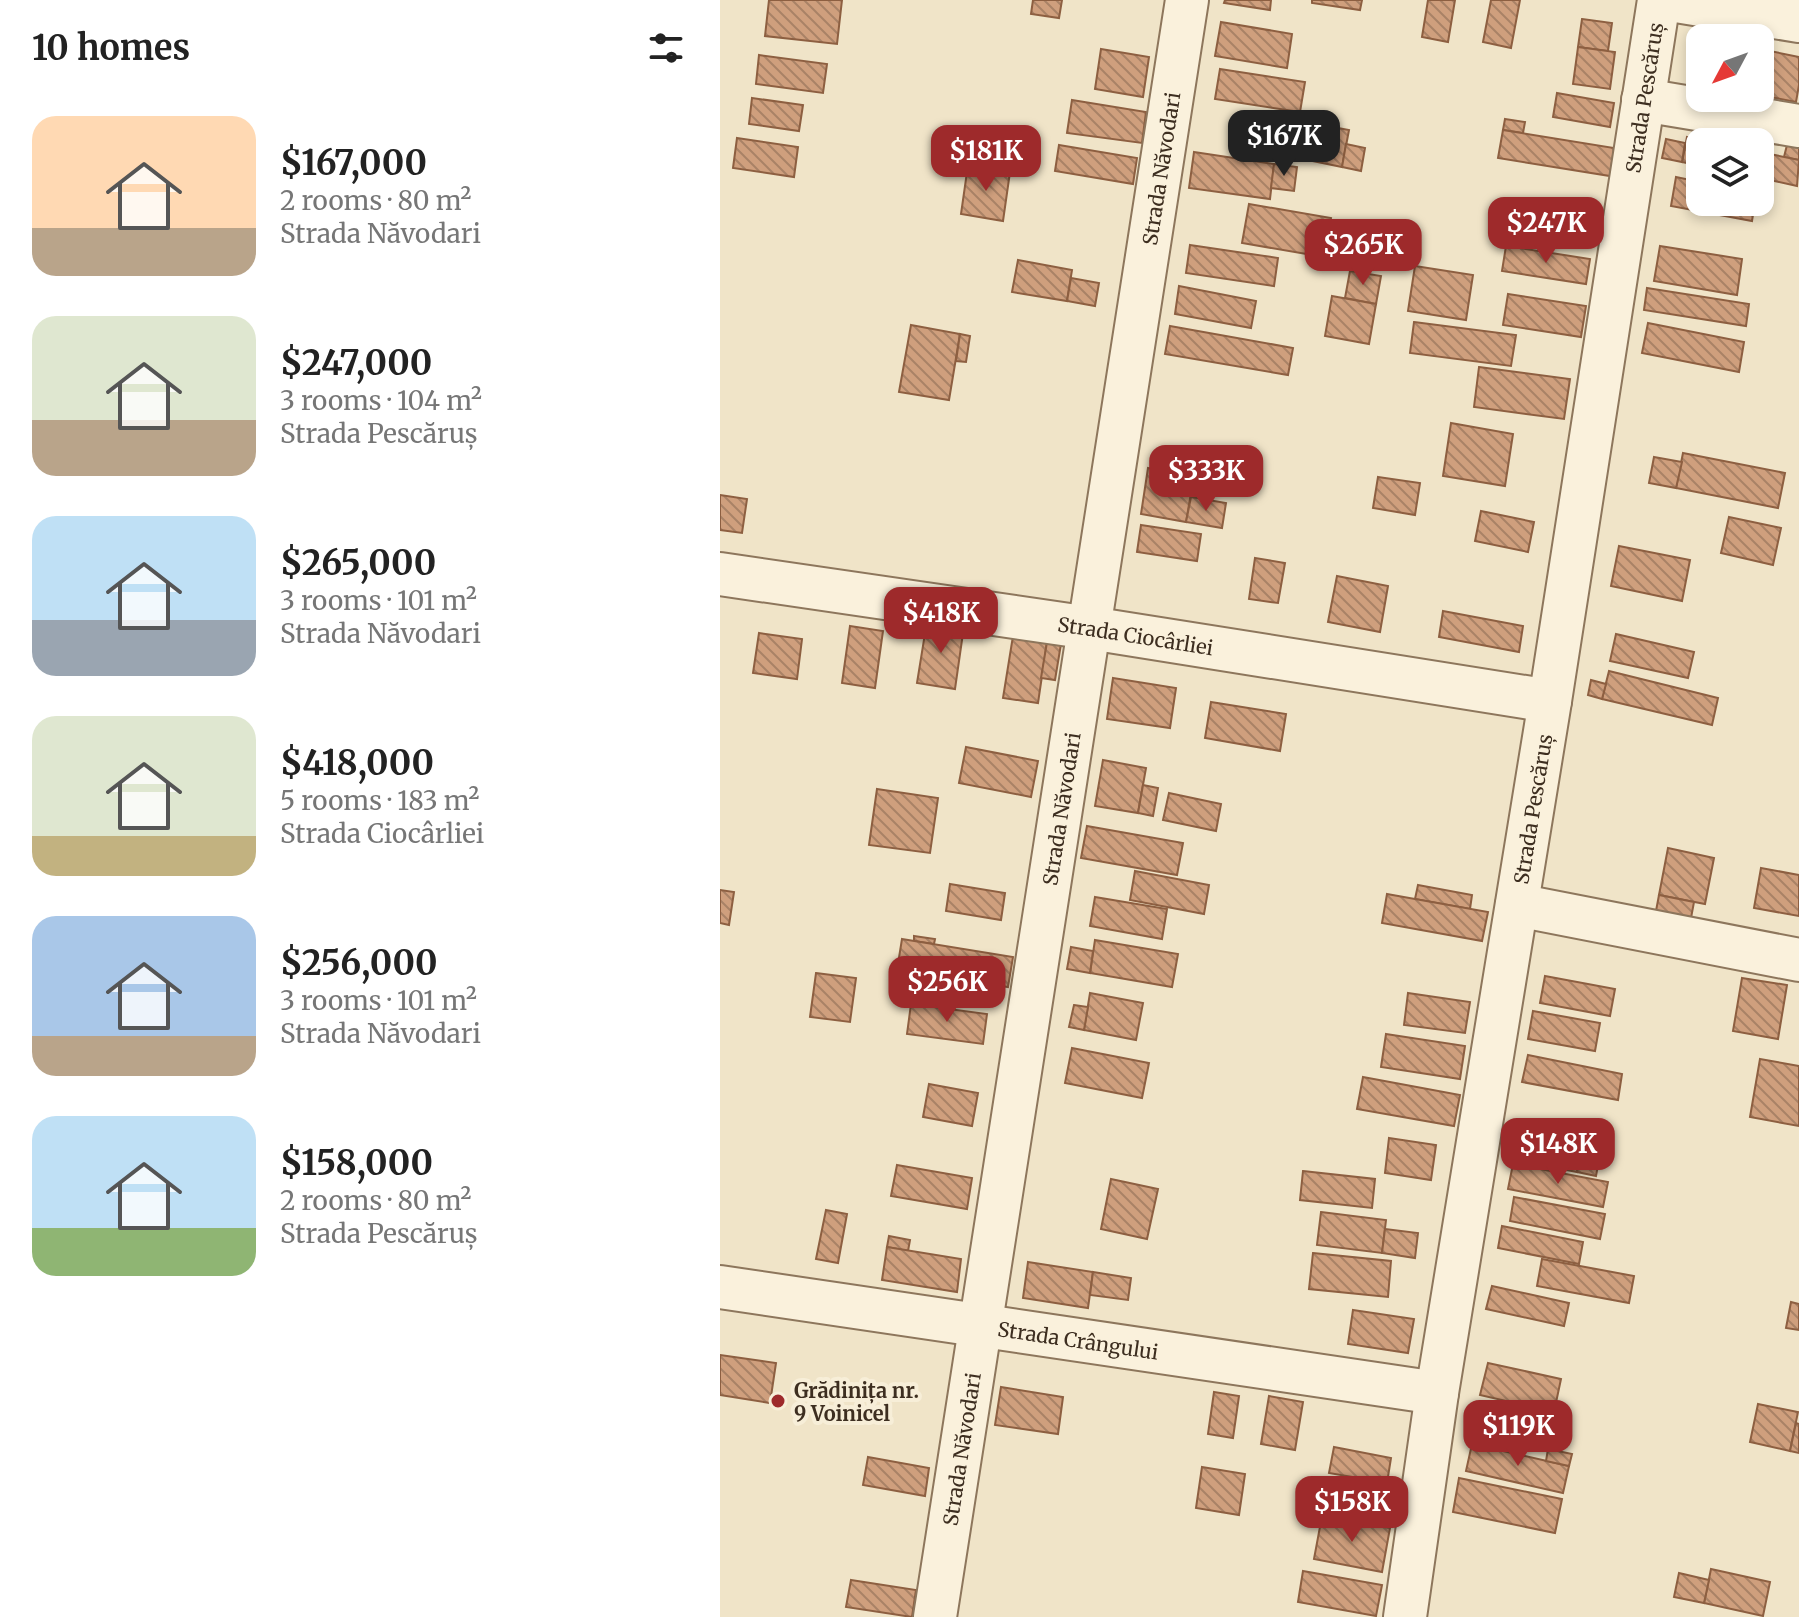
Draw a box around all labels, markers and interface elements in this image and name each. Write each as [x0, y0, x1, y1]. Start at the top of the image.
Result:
street label: Strada Pescăruș [1620, 21, 1669, 175]
north arrow [1686, 24, 1774, 112]
map controls [1686, 24, 1774, 216]
icon: filters [644, 26, 688, 70]
text: 10 homes [32, 27, 190, 69]
street label: Strada Năvodari [1136, 90, 1185, 247]
pin: $167K [1228, 110, 1340, 178]
text: $167K [1246, 119, 1322, 152]
pin: $181K [930, 125, 1042, 193]
button: layers [1686, 128, 1774, 216]
text: $181K [949, 134, 1023, 167]
text: $167,000 [280, 142, 427, 184]
icon: home [96, 148, 192, 244]
text: 2 rooms · 80 m² [280, 184, 471, 217]
pin: $247K [1490, 197, 1602, 265]
text: $247K [1506, 206, 1586, 239]
text: Strada Năvodari [280, 217, 481, 250]
pin: $265K [1307, 219, 1419, 287]
text: $265K [1323, 228, 1403, 261]
text: $247,000 [280, 342, 432, 384]
icon: home [96, 348, 192, 444]
text: 3 rooms · 104 m² [280, 384, 482, 417]
text: Strada Pescăruș [280, 417, 478, 450]
pin: $333K [1150, 445, 1262, 513]
text: $333K [1167, 454, 1245, 487]
text: $265,000 [280, 542, 436, 584]
icon: home [96, 548, 192, 644]
text: 3 rooms · 101 m² [280, 584, 477, 617]
pin: $418K [885, 587, 997, 655]
text: $418K [902, 596, 980, 629]
street label: Strada Ciocârliei [1056, 611, 1215, 660]
text: Strada Năvodari [280, 617, 481, 650]
street label: Strada Năvodari [1037, 730, 1085, 887]
street label: Strada Pescăruș [1508, 732, 1558, 886]
text: $418,000 [280, 742, 434, 784]
icon: home [96, 748, 192, 844]
text: 5 rooms · 183 m² [280, 784, 479, 817]
text: Strada Ciocârliei [280, 817, 484, 850]
text: $256,000 [280, 942, 438, 984]
icon: home [96, 948, 192, 1044]
pin: $256K [891, 956, 1003, 1024]
text: $256K [906, 965, 988, 998]
text: 3 rooms · 101 m² [280, 984, 477, 1017]
text: Strada Năvodari [280, 1017, 481, 1050]
pin: $148K [1502, 1118, 1614, 1186]
text: $148K [1519, 1127, 1597, 1160]
text: $158,000 [280, 1142, 433, 1184]
icon: home [96, 1148, 192, 1244]
text: 2 rooms · 80 m² [280, 1184, 471, 1217]
text: Strada Pescăruș [280, 1217, 478, 1250]
street label: Strada Crângului [996, 1316, 1160, 1364]
street label: Strada Năvodari [937, 1371, 985, 1527]
place label: Grădinița nr. 9 Voinicel [794, 1378, 919, 1426]
marker: Grădinița nr. 9 Voinicel [769, 1392, 787, 1410]
pin: $119K [1462, 1400, 1574, 1468]
text: $119K [1481, 1409, 1555, 1442]
pin: $158K [1296, 1476, 1408, 1544]
text: $158K [1313, 1485, 1391, 1518]

